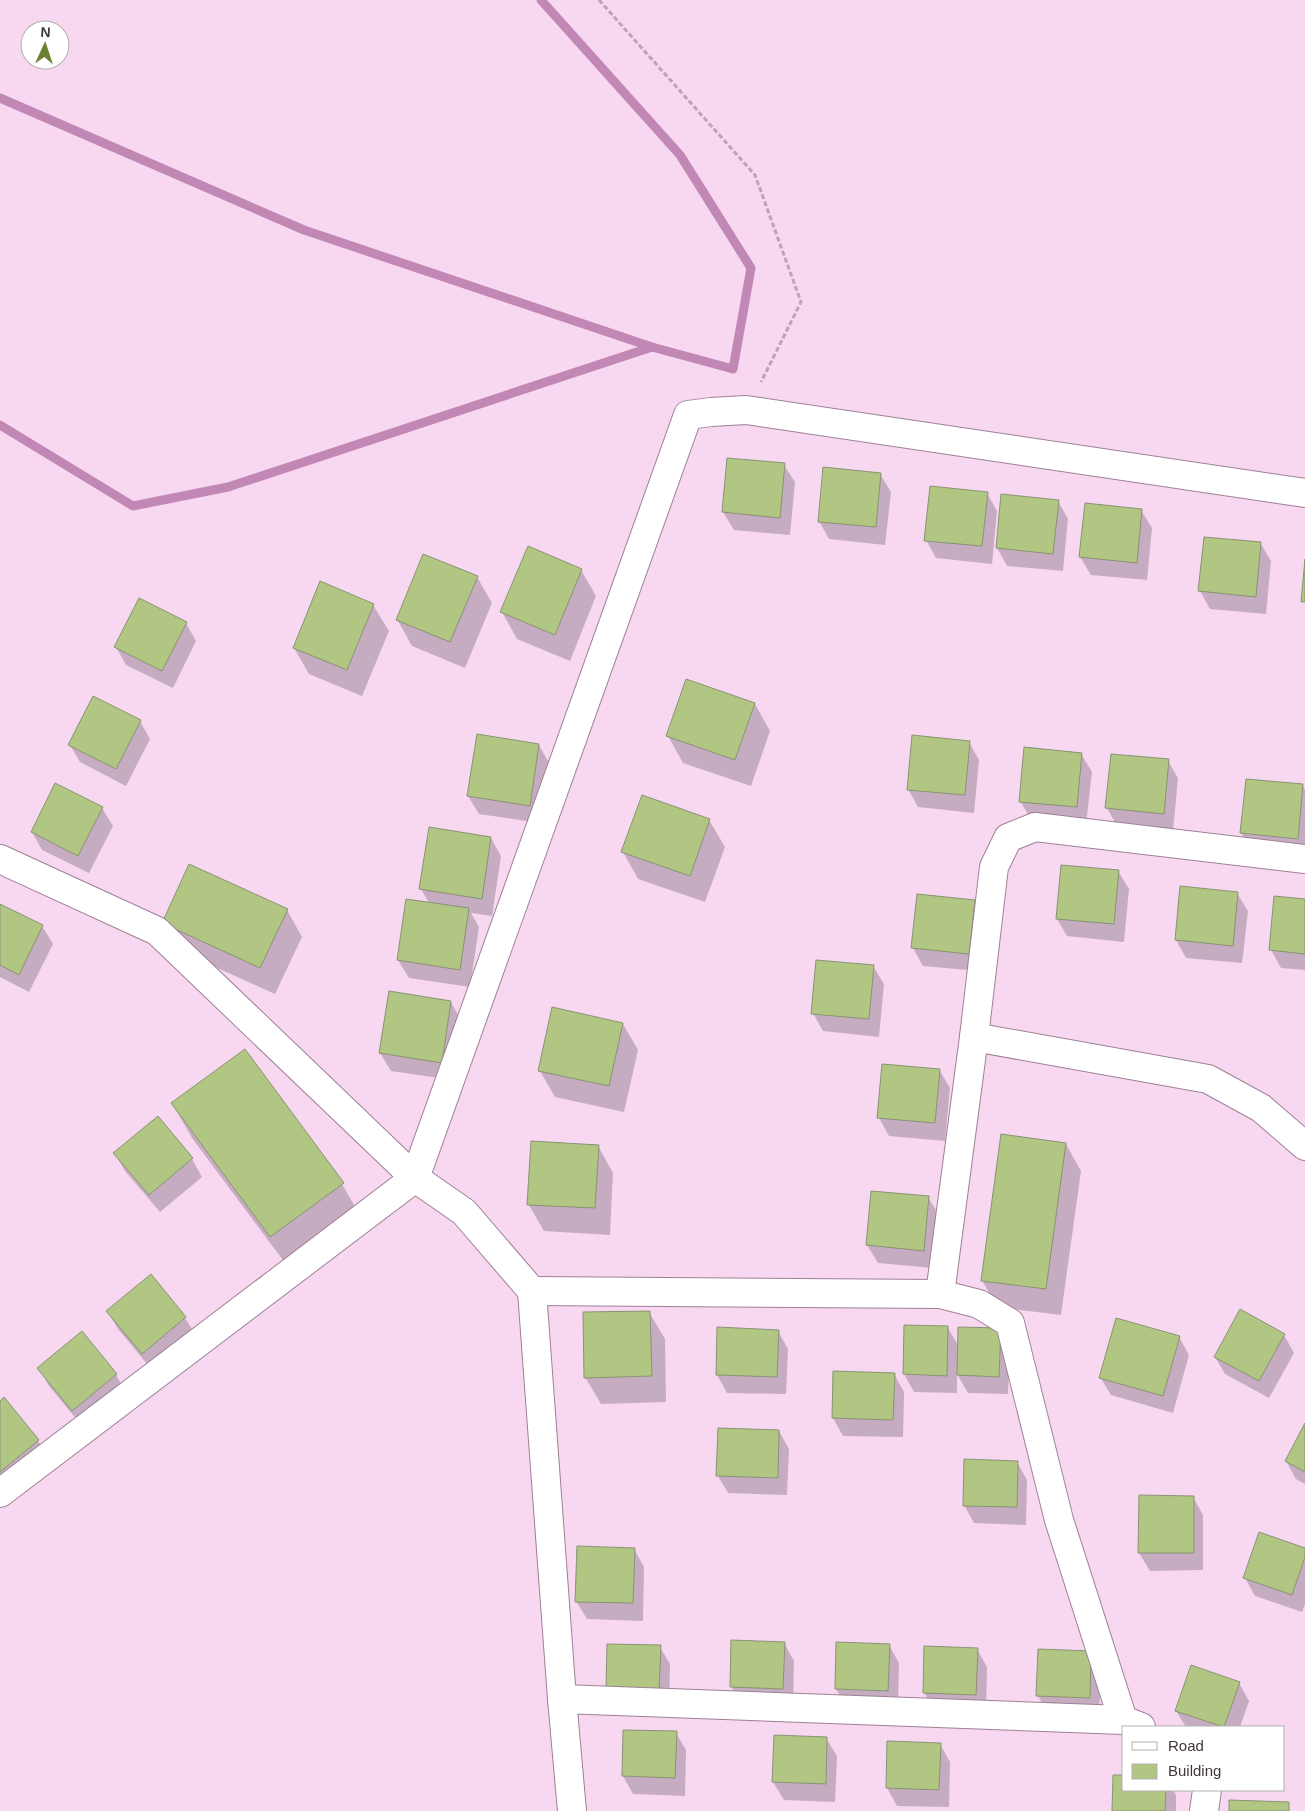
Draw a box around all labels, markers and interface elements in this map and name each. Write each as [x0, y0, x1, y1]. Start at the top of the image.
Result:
north arrow [20, 20, 70, 70]
text: N [40, 24, 51, 40]
legend [1122, 1726, 1285, 1791]
text: Road [1168, 1737, 1204, 1754]
text: Building [1168, 1762, 1221, 1779]

